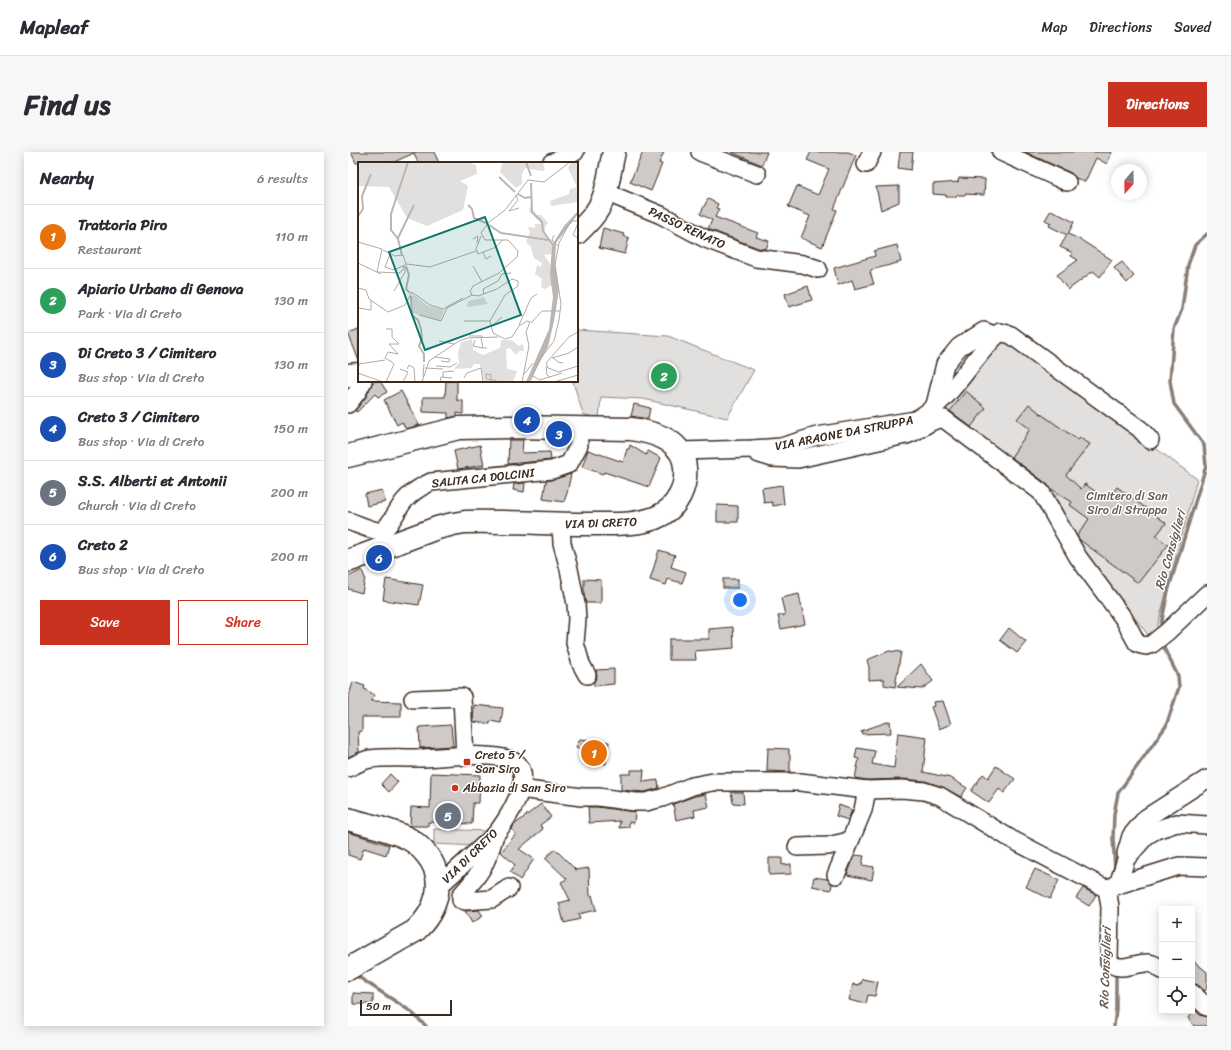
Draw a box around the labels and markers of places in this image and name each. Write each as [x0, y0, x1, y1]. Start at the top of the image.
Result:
pin: 2 [651, 361, 677, 391]
pin: 4 [514, 405, 540, 435]
pin: 3 [546, 419, 572, 449]
pin: 6 [366, 543, 392, 573]
pin: 1 [581, 738, 607, 768]
place label: Creto 5 / San Siro [475, 744, 526, 780]
marker: Creto 5 / San Siro [462, 757, 472, 767]
place label: Abbazia di San Siro [462, 777, 566, 799]
marker: Abbazia di San Siro [450, 783, 460, 793]
pin: 5 [435, 801, 461, 831]

